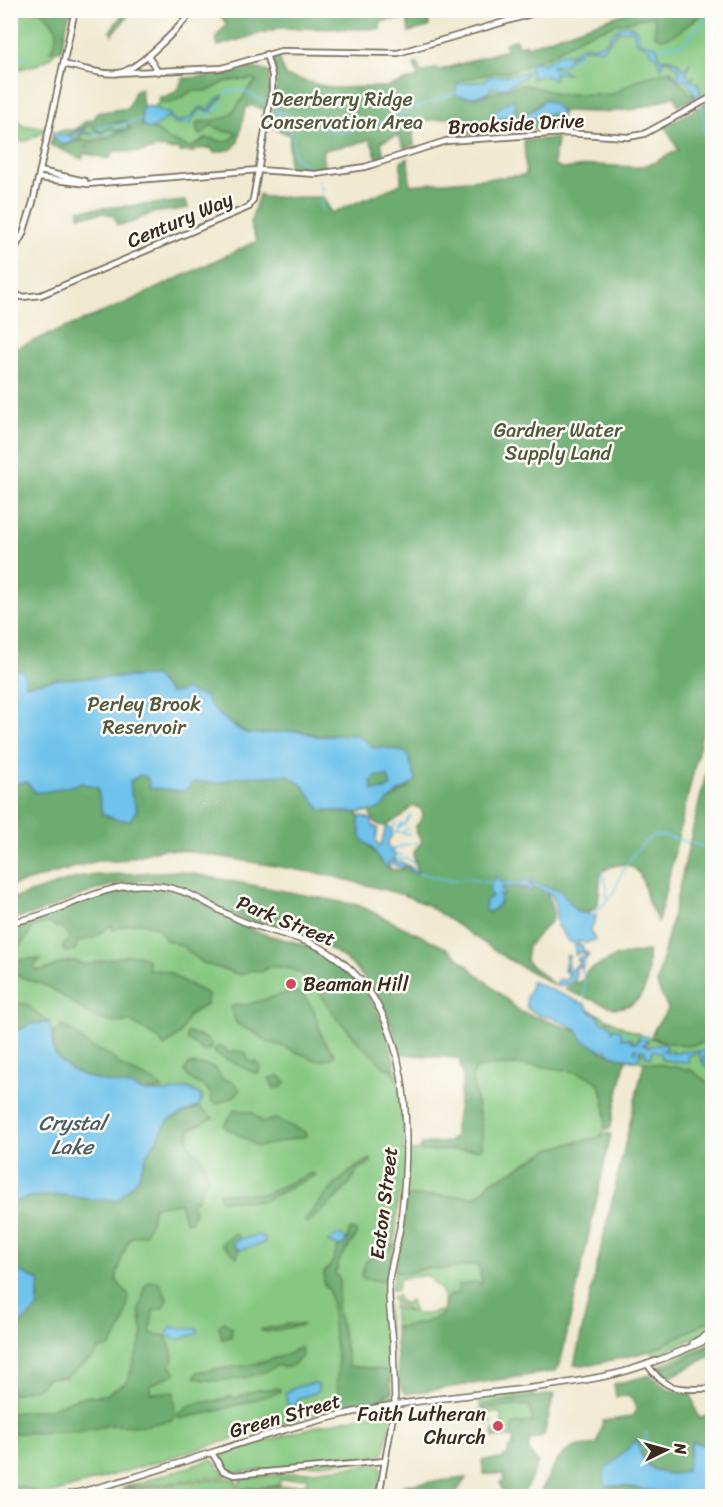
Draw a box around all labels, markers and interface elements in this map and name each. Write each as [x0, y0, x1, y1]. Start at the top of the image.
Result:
park label: Deerberry Ridge Conservation Area [261, 82, 423, 140]
street label: Brookside Drive [447, 103, 585, 145]
street label: Century Way [121, 182, 239, 258]
park label: Gardner Water Supply Land [494, 413, 623, 471]
park label: Perley Brook Reservoir [87, 687, 201, 745]
street label: Park Street [231, 885, 341, 957]
place label: Beaman Hill [303, 967, 410, 1002]
marker: Beaman Hill [284, 977, 298, 991]
water label: Crystal Lake [39, 1104, 110, 1166]
street label: Eaton Street [360, 1144, 408, 1261]
street label: Green Street [225, 1383, 345, 1449]
place label: Faith Lutheran Church [357, 1397, 486, 1455]
marker: Faith Lutheran Church [491, 1419, 505, 1433]
north arrow [636, 1420, 696, 1480]
text: N [665, 1441, 695, 1456]

